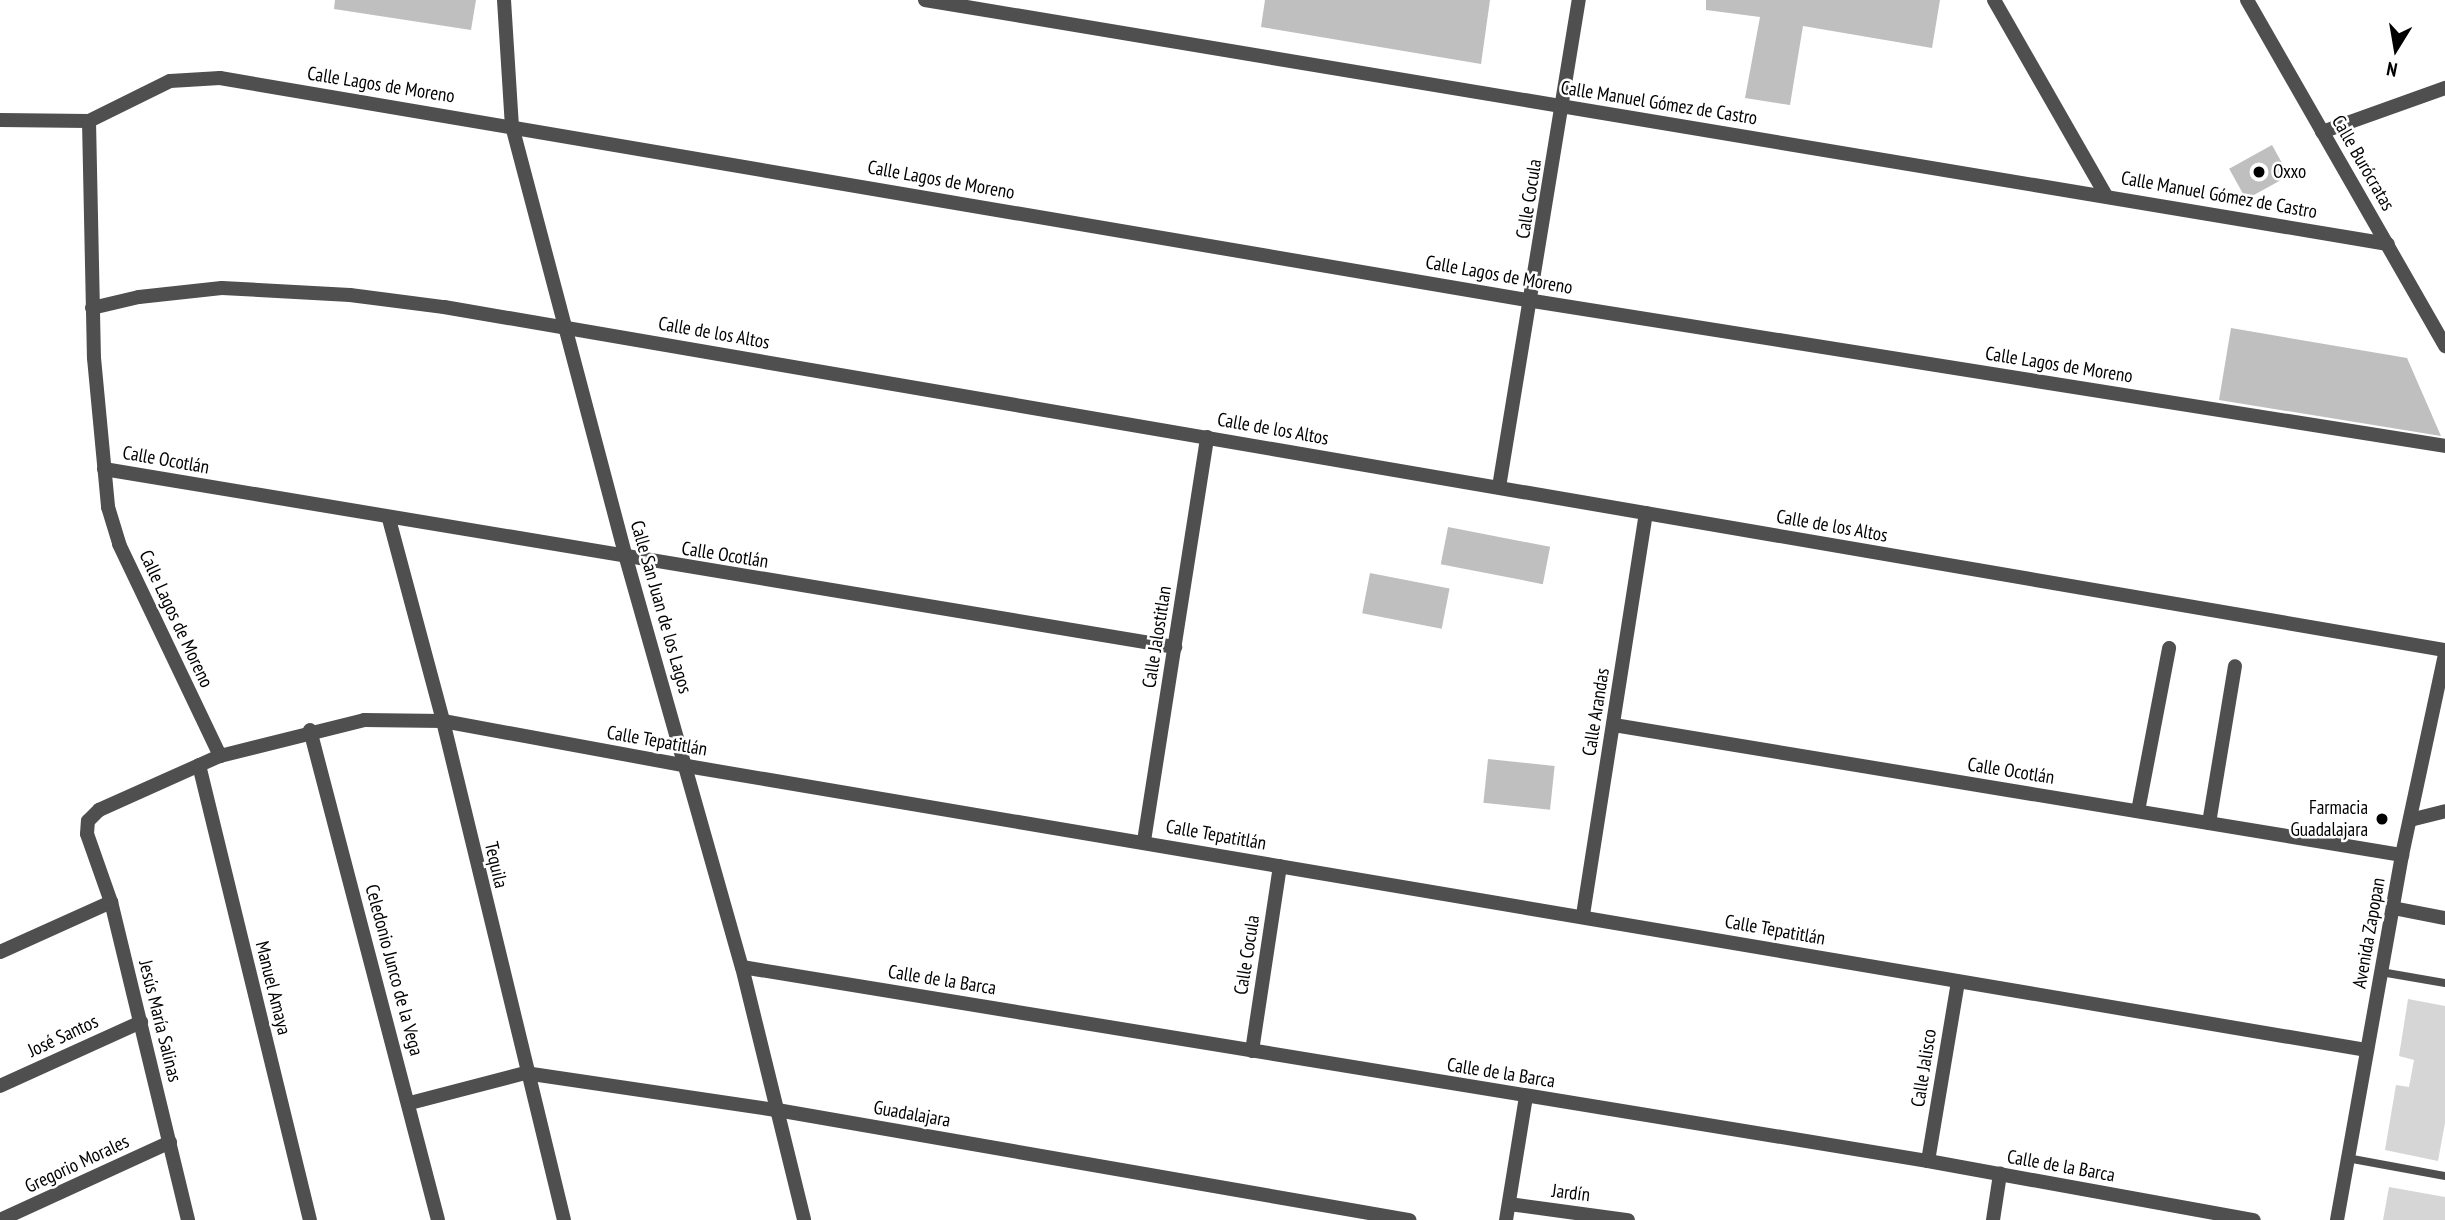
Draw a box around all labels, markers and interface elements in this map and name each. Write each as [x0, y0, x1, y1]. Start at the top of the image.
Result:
north arrow [2361, 14, 2431, 84]
text: N [2385, 57, 2399, 82]
street label: Calle Lagos de Moreno [306, 62, 456, 108]
street label: Calle Manuel Gómez de Castro [1559, 76, 1759, 130]
street label: Calle Burócratas [2327, 111, 2399, 215]
street label: Calle Lagos de Moreno [866, 156, 1016, 204]
street label: Calle Cocula [1511, 158, 1547, 240]
place label: Oxxo [2273, 161, 2306, 183]
marker: Oxxo [2251, 164, 2267, 180]
street label: Calle Manuel Gómez de Castro [2119, 166, 2319, 224]
street label: Calle Lagos de Moreno [1424, 251, 1574, 299]
street label: Calle de los Altos [656, 312, 772, 354]
street label: Calle Lagos de Moreno [1984, 342, 2134, 388]
street label: Calle de los Altos [1215, 408, 1331, 450]
street label: Calle Ocotlán [121, 441, 211, 479]
street label: Calle de los Altos [1774, 505, 1890, 547]
street label: Calle San Juan de los Lagos [625, 518, 697, 696]
street label: Calle Ocotlán [680, 537, 770, 573]
street label: Calle Lagos de Moreno [134, 547, 218, 691]
street label: Calle Jalostitlan [1138, 584, 1176, 690]
street label: Calle Arandas [1578, 666, 1614, 758]
street label: Calle Tepatitlán [605, 721, 709, 761]
street label: Calle Ocotlán [1966, 753, 2056, 789]
place label: Farmacia Guadalajara [2290, 797, 2368, 841]
marker: Farmacia Guadalajara [2374, 811, 2390, 827]
street label: Calle Tepatitlán [1164, 815, 1268, 855]
street label: Tequila [480, 840, 512, 890]
street label: Avenida Zapopan [2348, 876, 2390, 990]
street label: Celedonio Junco de la Vega [360, 882, 428, 1058]
street label: Calle Tepatitlán [1723, 910, 1827, 950]
street label: Calle Cocula [1229, 914, 1265, 996]
street label: Manuel Amaya [250, 939, 296, 1037]
street label: Jesús María Salinas [134, 958, 186, 1084]
street label: Calle de la Barca [886, 960, 998, 1000]
street label: José Santos [24, 1010, 102, 1062]
street label: Calle Jalisco [1907, 1027, 1941, 1109]
street label: Calle de la Barca [1445, 1053, 1557, 1093]
street label: Guadalajara [872, 1096, 952, 1132]
street label: Gregorio Morales [21, 1130, 133, 1198]
street label: Calle de la Barca [2005, 1145, 2117, 1187]
street label: Jardín [1551, 1179, 1591, 1207]

